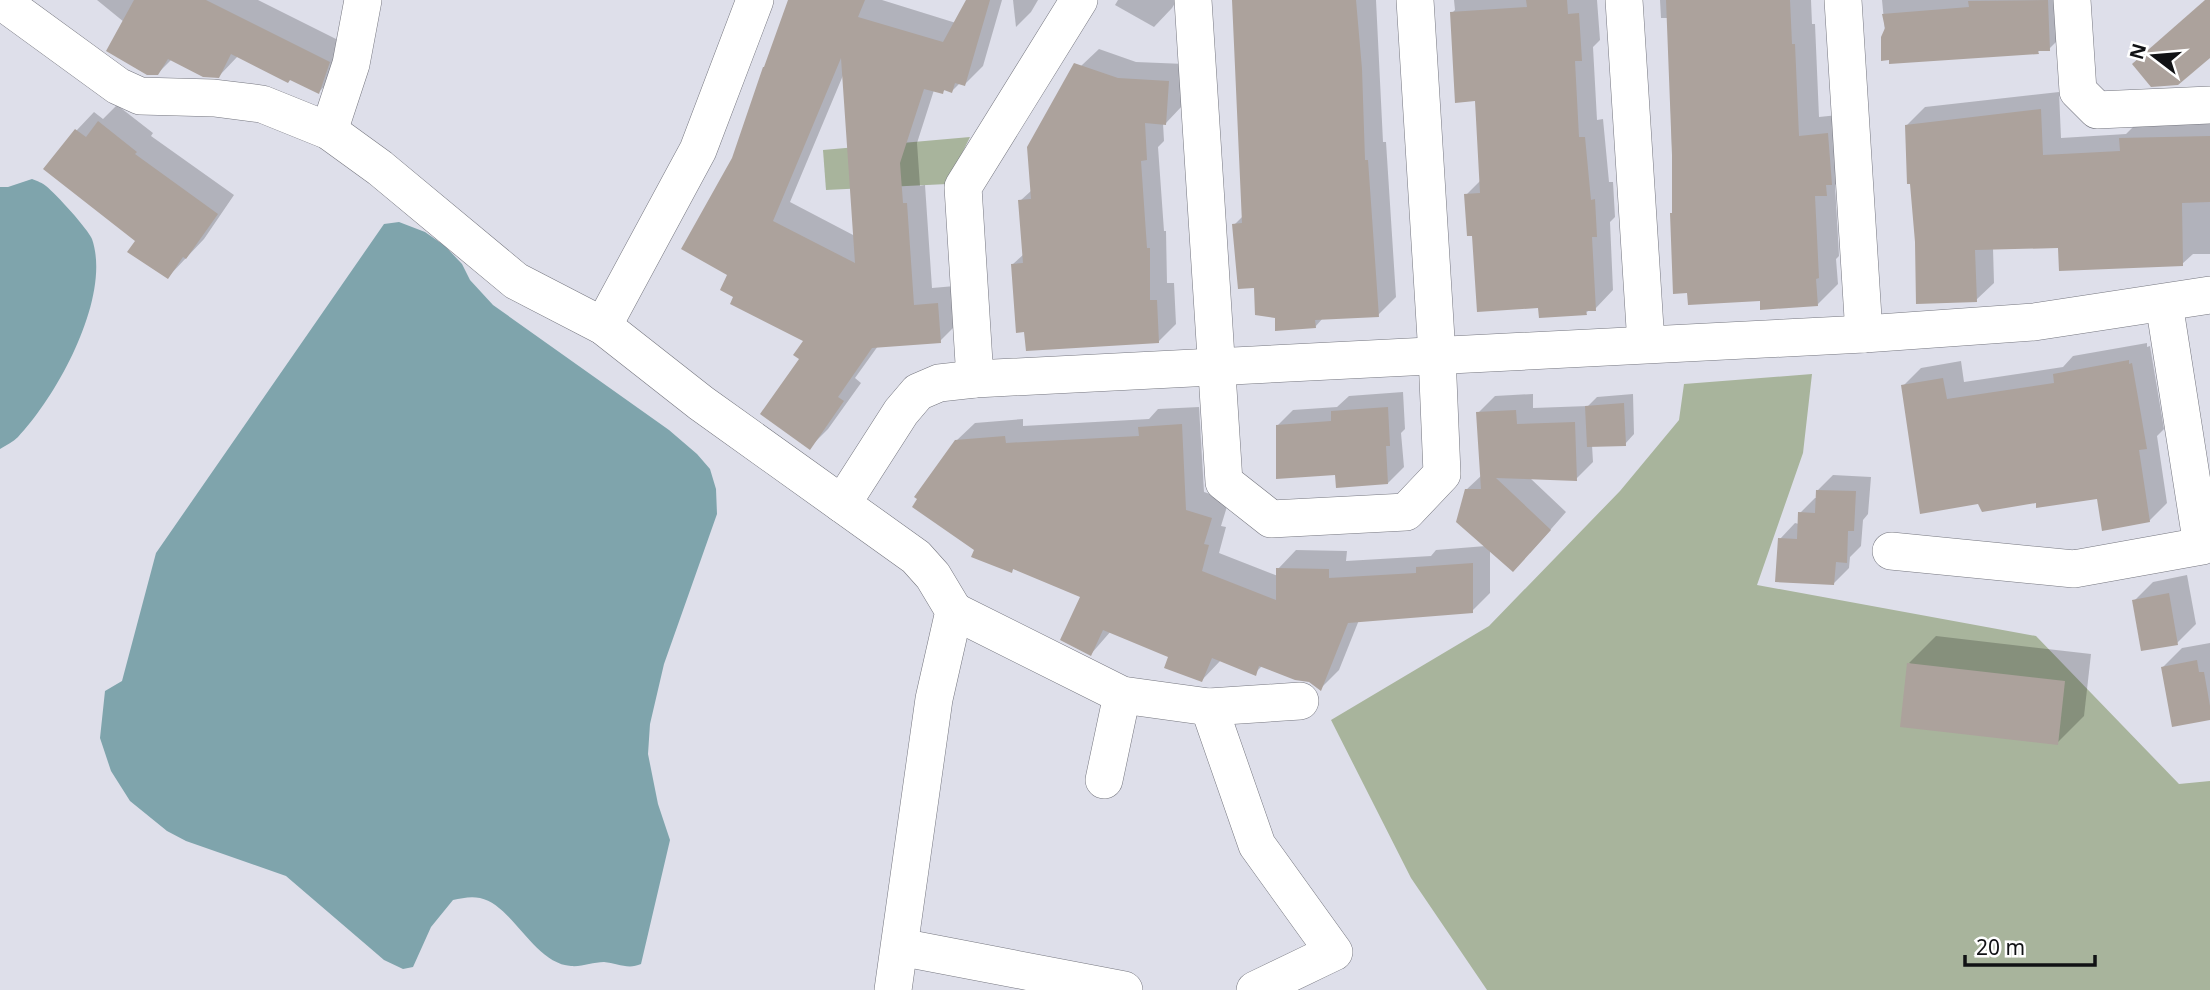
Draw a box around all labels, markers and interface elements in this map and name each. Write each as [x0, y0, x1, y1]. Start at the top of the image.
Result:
north arrow [2119, 21, 2189, 91]
text: N [2123, 40, 2152, 62]
scale bar [1965, 923, 2094, 967]
text: 20 m [1976, 933, 2025, 961]

